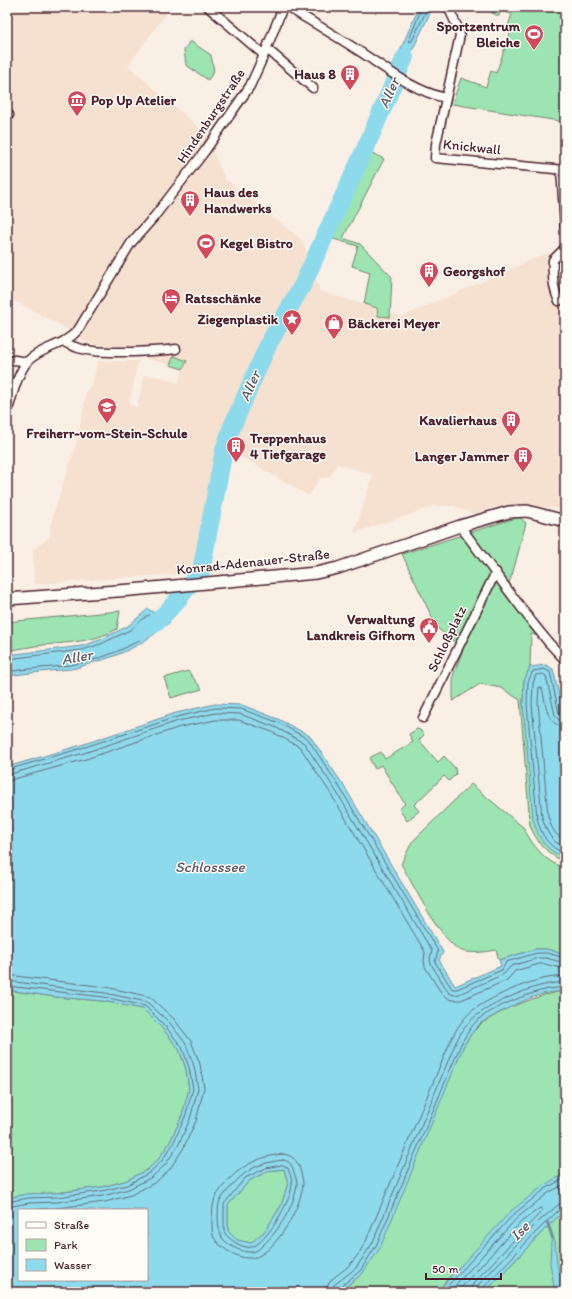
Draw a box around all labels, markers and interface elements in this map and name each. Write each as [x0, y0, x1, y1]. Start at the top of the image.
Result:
place label: Sportzentrum Bleiche [437, 18, 521, 51]
sports icon: Sportzentrum Bleiche [523, 23, 545, 51]
building icon: Haus 8 [339, 63, 361, 91]
street label: Hindenburgstraße [173, 65, 249, 166]
place label: Haus 8 [294, 66, 336, 83]
water label: Aller [374, 73, 404, 111]
museum icon: Pop Up Atelier [66, 89, 88, 117]
place label: Pop Up Atelier [91, 92, 177, 109]
street label: Knickwall [442, 136, 502, 159]
place label: Haus des Handwerks [204, 184, 272, 217]
building icon: Haus des Handwerks [179, 189, 201, 217]
sports icon: Kegel Bistro [195, 232, 217, 260]
place label: Kegel Bistro [220, 235, 293, 252]
building icon: Georgshof [418, 260, 440, 288]
place label: Georgshof [443, 263, 506, 280]
hotel icon: Ratsschänke [160, 287, 182, 315]
place label: Ratsschänke [185, 290, 262, 307]
place icon: Ziegenplastik [281, 308, 303, 336]
place label: Ziegenplastik [197, 311, 279, 328]
shop icon: Bäckerei Meyer [323, 312, 345, 340]
place label: Bäckerei Meyer [348, 315, 441, 332]
water label: Aller [235, 366, 265, 404]
school or university icon: Freiherr-vom-Stein-Schule [96, 396, 118, 424]
building icon: Kavalierhaus [500, 409, 522, 437]
place label: Kavalierhaus [419, 412, 497, 429]
place label: Freiherr-vom-Stein-Schule [26, 425, 188, 442]
place label: Treppenhaus 4 Tiefgarage [249, 430, 326, 463]
building icon: Treppenhaus 4 Tiefgarage [225, 435, 247, 463]
building icon: Langer Jammer [512, 445, 534, 473]
place label: Langer Jammer [415, 448, 509, 465]
street label: Konrad-Adenauer-Straße [176, 545, 331, 579]
street label: Schloßplatz [424, 603, 470, 675]
place label: Verwaltung Landkreis Gifhorn [306, 611, 416, 644]
public building icon: Verwaltung Landkreis Gifhorn [418, 616, 440, 644]
water label: Aller [60, 645, 96, 669]
water label: Schlosssee [175, 858, 246, 876]
legend [18, 1209, 148, 1281]
water label: Ise [507, 1217, 534, 1244]
text: Straße [54, 1218, 89, 1232]
text: Park [54, 1238, 78, 1252]
scale bar [426, 1255, 501, 1281]
text: Wasser [54, 1258, 91, 1272]
text: 50 m [432, 1262, 458, 1276]

